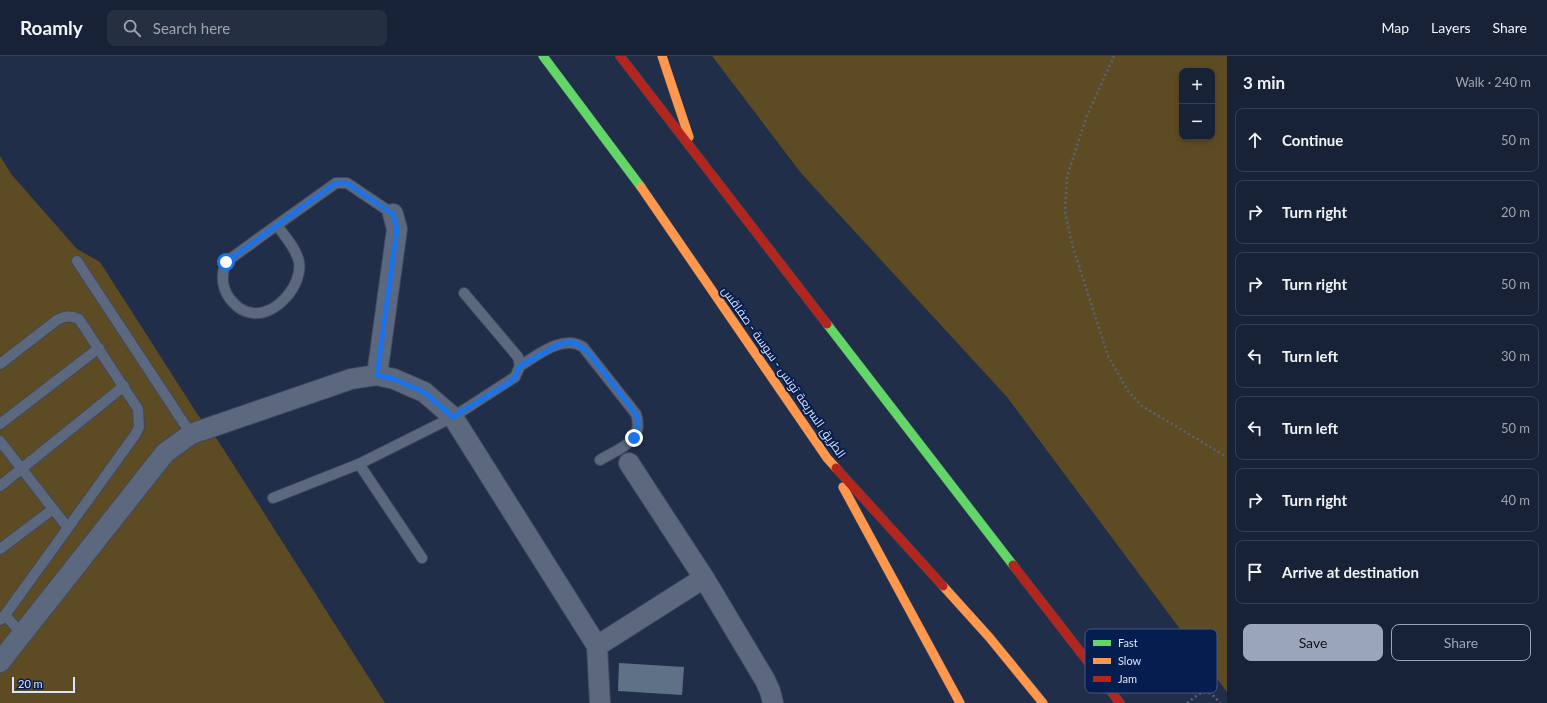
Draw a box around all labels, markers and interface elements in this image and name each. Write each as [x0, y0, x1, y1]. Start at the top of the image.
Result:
search box [107, 10, 387, 46]
text: Roamly [20, 16, 83, 39]
icon: search [121, 17, 143, 39]
text: Search here [153, 19, 230, 37]
text: Map [1381, 19, 1409, 36]
text: Layers [1431, 19, 1471, 36]
text: Share [1493, 19, 1527, 36]
map controls [1179, 68, 1215, 140]
button: + [1179, 68, 1215, 104]
text: 3 min [1243, 72, 1285, 93]
text: Walk · 240 m [1455, 74, 1531, 90]
button: − [1179, 104, 1215, 140]
icon: ahead [1244, 129, 1266, 151]
text: Continue [1282, 131, 1343, 149]
text: 50 m [1501, 132, 1530, 148]
icon: right [1244, 201, 1266, 223]
text: Turn right [1282, 203, 1347, 221]
text: 20 m [1501, 204, 1530, 220]
route start [217, 253, 235, 271]
icon: right [1244, 273, 1266, 295]
text: Turn right [1282, 275, 1347, 293]
text: 50 m [1501, 276, 1530, 292]
street label: الطريق السريعة تونس - سوسة - صفاقس [719, 283, 849, 461]
icon: left [1244, 345, 1266, 367]
text: Turn left [1282, 347, 1338, 365]
text: 30 m [1501, 348, 1530, 364]
icon: left [1244, 417, 1266, 439]
text: Turn left [1282, 419, 1338, 437]
text: 50 m [1501, 420, 1530, 436]
route end [625, 429, 643, 447]
icon: right [1244, 489, 1266, 511]
text: Turn right [1282, 491, 1347, 509]
text: 40 m [1501, 492, 1530, 508]
icon: arrive [1244, 561, 1266, 583]
text: Arrive at destination [1282, 563, 1419, 581]
button: Save [1243, 624, 1383, 661]
button: Share [1391, 624, 1531, 661]
legend [1085, 629, 1217, 693]
text: Fast [1118, 636, 1138, 649]
text: Slow [1118, 654, 1142, 667]
text: Jam [1118, 672, 1137, 685]
scale bar [12, 675, 75, 694]
text: 20 m [18, 677, 43, 690]

